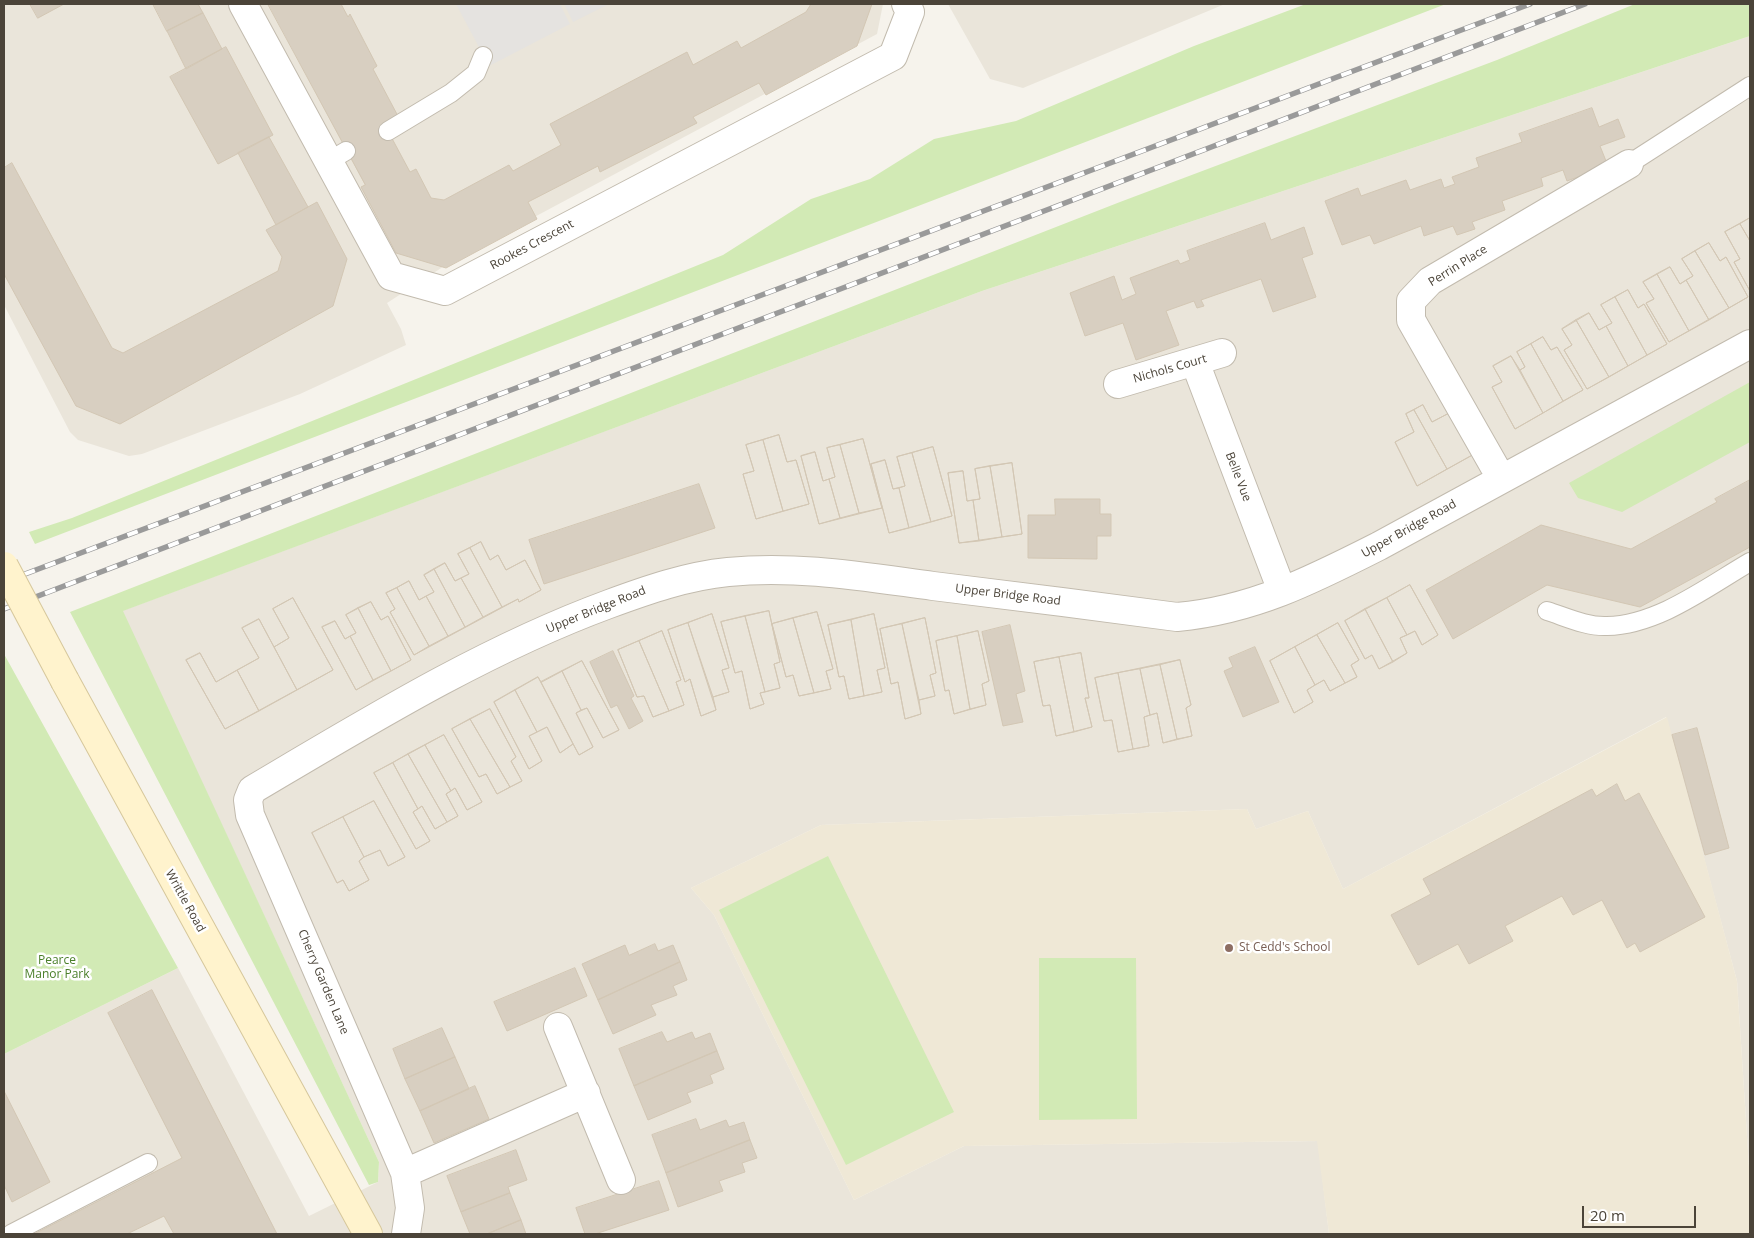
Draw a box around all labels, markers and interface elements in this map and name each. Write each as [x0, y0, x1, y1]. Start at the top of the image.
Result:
street label: Rookes Crescent [488, 217, 576, 273]
street label: Perrin Place [1426, 242, 1490, 290]
street label: Nichols Court [1132, 352, 1208, 386]
street label: Belle Vue [1222, 450, 1254, 504]
street label: Upper Bridge Road [1359, 497, 1459, 561]
street label: Upper Bridge Road [954, 581, 1062, 609]
street label: Upper Bridge Road [544, 583, 648, 637]
street label: Writtle Road [162, 867, 208, 935]
street label: Cherry Garden Lane [294, 927, 352, 1037]
place label: St Cedd's School [1239, 941, 1331, 955]
marker: St Cedd's School [1223, 942, 1235, 954]
park label: Pearce Manor Park [24, 954, 90, 982]
scale bar [1584, 1196, 1698, 1228]
text: 20 m [1590, 1205, 1625, 1225]

